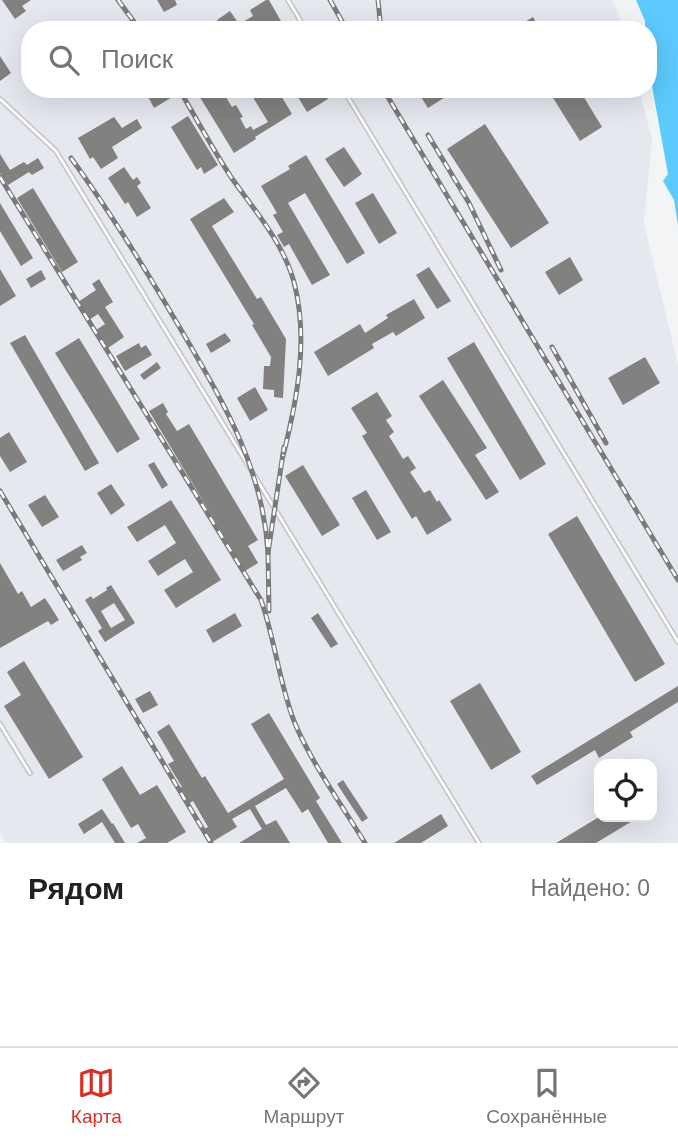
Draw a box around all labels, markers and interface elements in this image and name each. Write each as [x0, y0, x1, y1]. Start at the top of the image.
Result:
search box [21, 21, 657, 98]
icon: search [45, 41, 83, 79]
text: Поиск [101, 44, 173, 74]
map controls [594, 759, 657, 822]
button: locate [594, 759, 657, 822]
text: Рядом [28, 872, 124, 905]
text: Найдено: 0 [530, 875, 650, 901]
tab: Карта [71, 1064, 122, 1128]
tab: Маршрут [263, 1064, 344, 1128]
tab: Сохранённые [486, 1064, 607, 1128]

